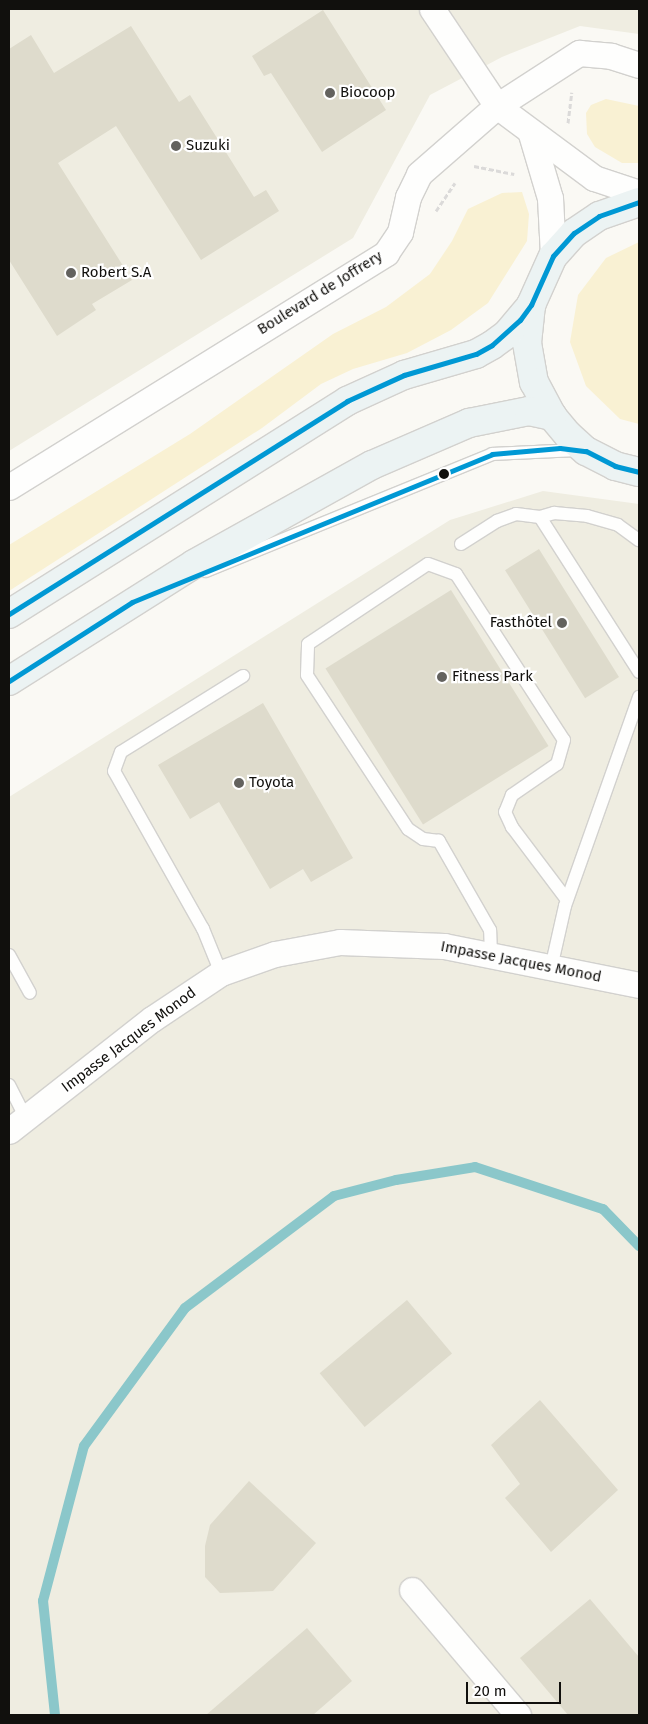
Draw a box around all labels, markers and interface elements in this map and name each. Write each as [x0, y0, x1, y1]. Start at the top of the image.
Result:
place label: Biocoop [340, 84, 395, 102]
marker: Biocoop [324, 87, 336, 99]
place label: Suzuki [186, 137, 230, 155]
marker: Suzuki [170, 140, 182, 152]
street label: Boulevard de Joffrery [254, 247, 386, 339]
place label: Robert S.A [81, 264, 151, 282]
marker: Robert S.A [65, 267, 77, 279]
unlabelled marker [439, 469, 449, 479]
place label: Fasthôtel [490, 614, 552, 632]
marker: Fasthôtel [556, 617, 568, 629]
place label: Fitness Park [452, 668, 533, 686]
marker: Fitness Park [436, 671, 448, 683]
place label: Toyota [249, 774, 294, 792]
marker: Toyota [233, 777, 245, 789]
street label: Impasse Jacques Monod [439, 938, 603, 986]
street label: Impasse Jacques Monod [58, 984, 200, 1096]
scale bar [468, 1672, 563, 1704]
text: 20 m [474, 1682, 507, 1700]

